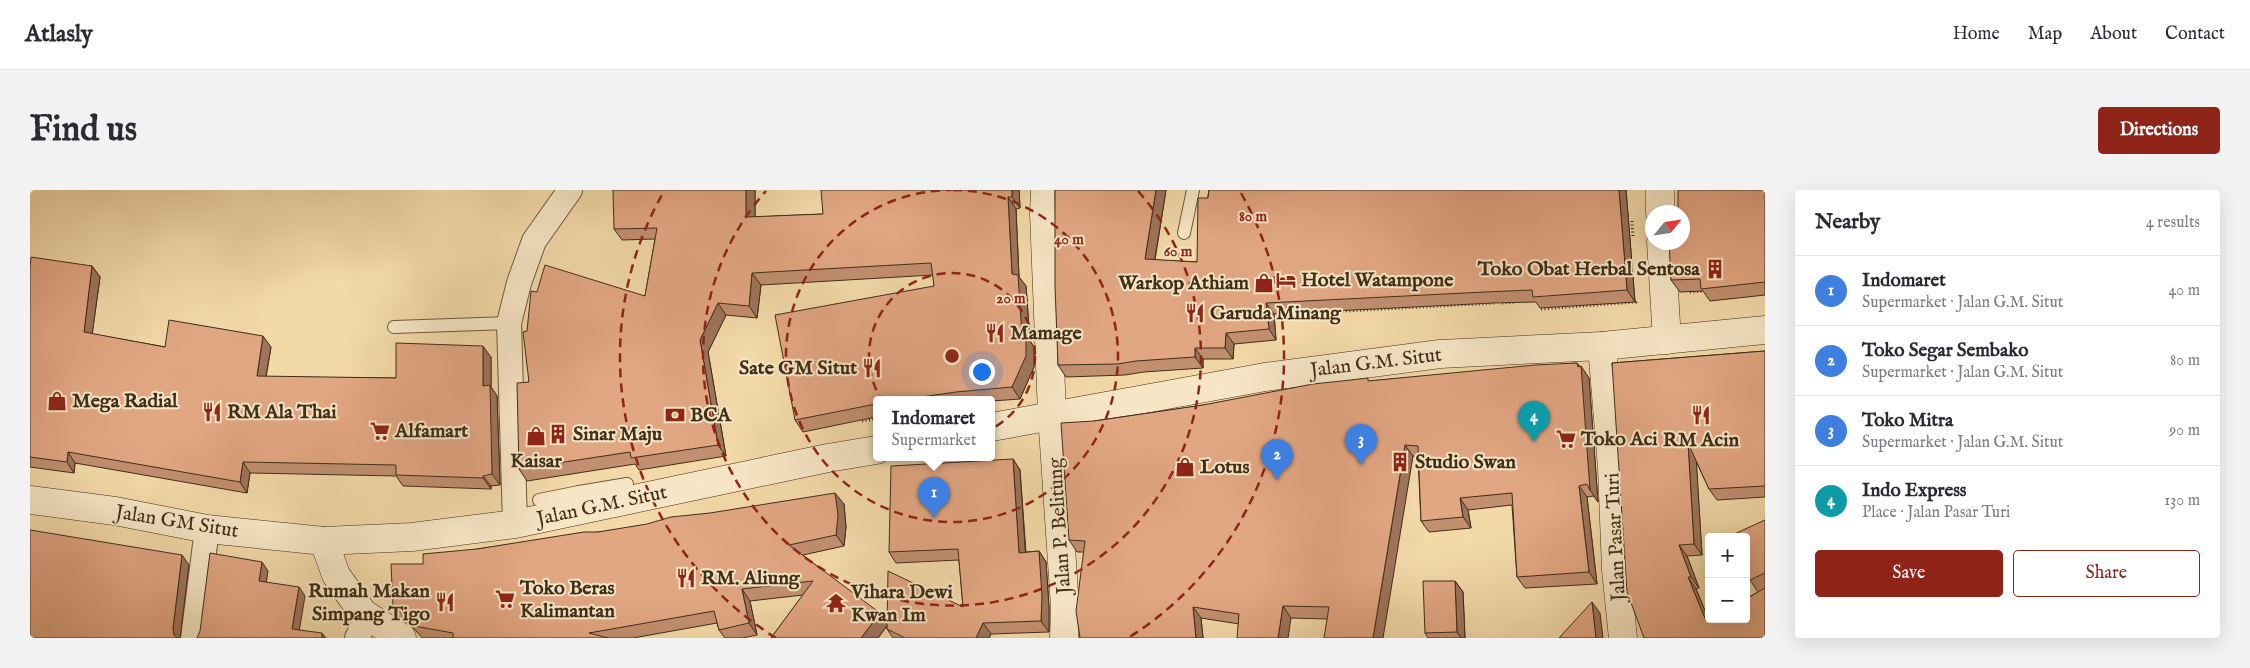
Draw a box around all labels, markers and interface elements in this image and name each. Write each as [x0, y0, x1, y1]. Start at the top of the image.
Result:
text: Atlasly [25, 19, 93, 50]
text: Home [1953, 23, 2000, 46]
text: Map [2028, 23, 2062, 46]
text: About [2090, 23, 2137, 46]
text: Contact [2165, 23, 2225, 46]
button: Directions [2098, 107, 2220, 154]
text: Find us [30, 108, 137, 153]
north arrow [1645, 205, 1690, 250]
text: 80 m [1239, 207, 1267, 226]
text: Nearby [1815, 209, 1880, 236]
text: 4 results [2146, 213, 2200, 233]
text: 40 m [1054, 230, 1084, 249]
text: 60 m [1164, 242, 1193, 261]
place label: Toko Obat Herbal Sentosa [1477, 257, 1700, 282]
building icon: Toko Obat Herbal Sentosa [1704, 258, 1726, 280]
place label: Hotel Watampone [1301, 268, 1454, 293]
hotel icon: Hotel Watampone [1275, 269, 1297, 291]
text: Indomaret [1862, 269, 1946, 293]
place label: Warkop Athiam [1117, 271, 1250, 296]
shop icon: Warkop Athiam [1253, 272, 1275, 294]
text: 1 [1828, 281, 1834, 301]
text: 40 m [2168, 281, 2200, 301]
text: 20 m [996, 289, 1026, 308]
text: Supermarket · Jalan G.M. Situt [1862, 293, 2063, 313]
place label: Garuda Minang [1210, 301, 1342, 326]
restaurant icon: Garuda Minang [1184, 302, 1206, 324]
place label: Mamage [1010, 321, 1082, 346]
restaurant icon: Mamage [984, 322, 1006, 344]
text: Toko Segar Sembako [1862, 339, 2028, 363]
street label: Jalan G.M. Situt [1307, 343, 1443, 384]
centre of rings [943, 347, 961, 365]
text: 2 [1827, 351, 1835, 371]
text: 80 m [2170, 351, 2200, 371]
place label: Sate GM Situt [739, 356, 857, 381]
restaurant icon: Sate GM Situt [861, 357, 883, 379]
your location [969, 359, 995, 385]
text: Supermarket · Jalan G.M. Situt [1862, 363, 2063, 383]
place label: Mega Radial [72, 389, 178, 414]
shop icon: Mega Radial [46, 390, 68, 412]
popup [873, 396, 995, 461]
place label: RM Ala Thai [227, 400, 337, 425]
restaurant icon: RM Ala Thai [201, 401, 223, 423]
pin: 4 [1518, 401, 1550, 442]
place label: BCA [690, 403, 732, 428]
bank icon: BCA [664, 404, 686, 426]
restaurant icon: RM Acin [1690, 404, 1712, 426]
text: Indomaret [892, 407, 975, 431]
text: Toko Mitra [1862, 409, 1953, 433]
place label: Alfamart [394, 419, 468, 444]
supermarket icon: Alfamart [369, 420, 391, 442]
text: 3 [1828, 421, 1834, 441]
text: 90 m [2169, 421, 2200, 441]
place label: Sinar Maju [573, 422, 663, 447]
building icon: Sinar Maju [547, 423, 569, 445]
pin: 3 [1345, 424, 1377, 465]
shop icon: Kaisar [525, 425, 547, 447]
place label: Toko Aci [1580, 427, 1658, 452]
supermarket icon: Toko Aci [1555, 428, 1577, 450]
place label: RM Acin [1663, 428, 1740, 453]
text: Supermarket [892, 431, 976, 451]
text: Supermarket · Jalan G.M. Situt [1862, 433, 2063, 453]
pin: 2 [1261, 439, 1293, 480]
place label: Kaisar [510, 449, 562, 474]
place label: Studio Swan [1415, 450, 1516, 475]
building icon: Studio Swan [1389, 451, 1411, 473]
place label: Lotus [1200, 455, 1249, 480]
street label: Jalan P. Belitung [1043, 456, 1077, 597]
shop icon: Lotus [1174, 456, 1196, 478]
street label: Jalan Pasar Turi [1600, 472, 1632, 604]
pin: 1 [918, 477, 950, 518]
text: Indo Express [1862, 479, 1967, 503]
street label: Jalan G.M. Situt [533, 480, 669, 532]
text: 4 [1827, 491, 1835, 511]
text: 130 m [2164, 491, 2200, 511]
street label: Jalan GM Situt [112, 500, 240, 544]
text: Place · Jalan Pasar Turi [1862, 503, 2010, 523]
map controls [1705, 533, 1750, 623]
button: + [1705, 533, 1750, 578]
button: Save [1815, 550, 2003, 597]
button: Share [2013, 550, 2200, 597]
place label: RM. Aliung [701, 566, 801, 591]
restaurant icon: RM. Aliung [675, 567, 697, 589]
place label: Toko Beras Kalimantan [519, 576, 615, 624]
button: − [1705, 578, 1750, 623]
place label: Rumah Makan Simpang Tigo [308, 579, 430, 627]
place label: Vihara Dewi Kwan Im [850, 580, 953, 628]
supermarket icon: Toko Beras Kalimantan [494, 588, 516, 610]
restaurant icon: Rumah Makan Simpang Tigo [434, 591, 456, 613]
temple icon: Vihara Dewi Kwan Im [825, 592, 847, 614]

